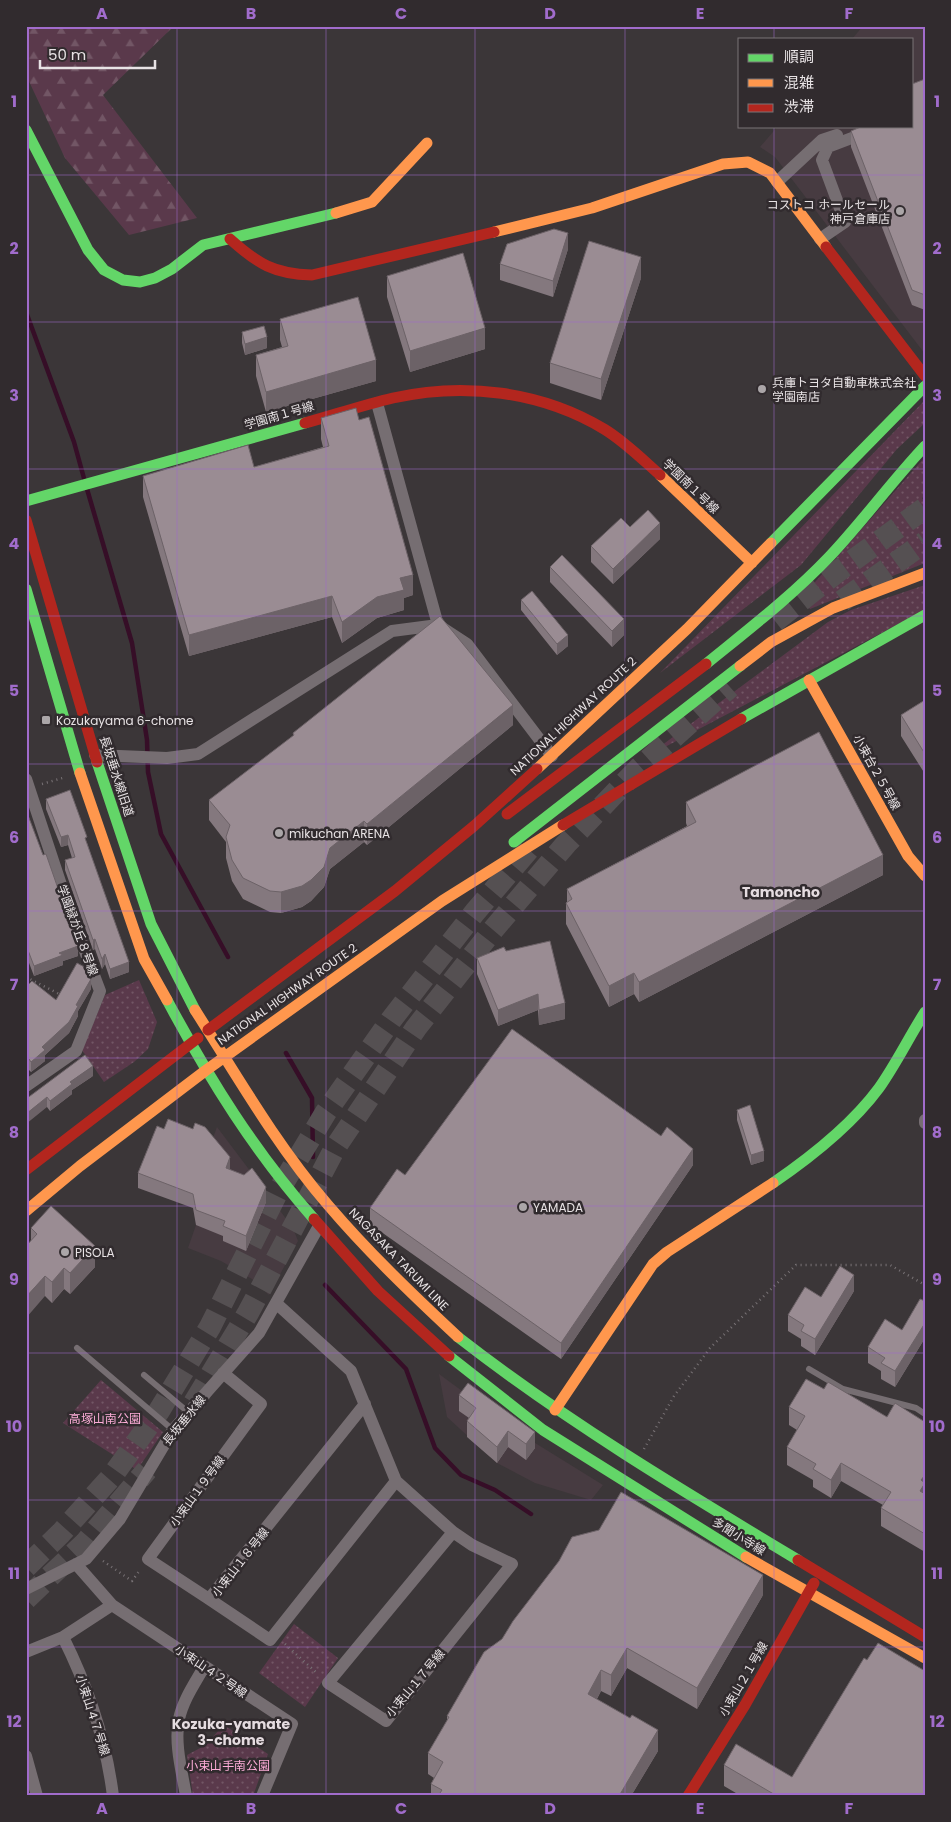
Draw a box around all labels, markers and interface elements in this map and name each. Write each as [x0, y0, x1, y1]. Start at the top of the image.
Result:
text: A [96, 2, 108, 25]
text: B [246, 2, 256, 25]
text: C [395, 2, 407, 25]
text: D [544, 2, 556, 25]
text: E [696, 2, 704, 25]
text: F [845, 2, 854, 25]
scale bar [40, 38, 155, 70]
legend [738, 38, 914, 128]
text: 50 m [48, 44, 86, 65]
text: 順調 [784, 46, 814, 67]
text: 混雑 [784, 72, 814, 93]
text: 1 [11, 90, 17, 113]
text: 1 [934, 90, 940, 113]
text: 渋滞 [784, 96, 814, 117]
place label: コストコ ホールセール 神戸倉庫店 [767, 196, 890, 227]
marker: コストコ ホールセール 神戸倉庫店 [894, 205, 906, 217]
text: 2 [9, 237, 19, 260]
text: 2 [932, 237, 942, 260]
place label: 兵庫トヨタ自動車株式会社 学園南店 [772, 374, 916, 405]
marker: 兵庫トヨタ自動車株式会社 学園南店 [756, 383, 768, 395]
text: 3 [9, 384, 19, 407]
text: 3 [932, 384, 942, 407]
street label: 学園南１号線 [242, 397, 316, 433]
street label: 学園南１号線 [659, 455, 723, 517]
text: 4 [9, 532, 20, 555]
text: 4 [932, 532, 943, 555]
street label: NATIONAL HIGHWAY ROUTE 2 [506, 653, 640, 779]
text: 5 [9, 679, 19, 702]
text: 5 [932, 679, 942, 702]
place label: Kozukayama 6-chome [56, 712, 194, 729]
marker: Kozukayama 6-chome [40, 714, 52, 726]
street label: 小束台２５号線 [849, 731, 905, 813]
street label: 長坂垂水線旧道 [96, 733, 138, 819]
place label: mikuchan ARENA [289, 825, 390, 842]
text: 6 [9, 826, 19, 849]
text: 6 [932, 826, 942, 849]
marker: mikuchan ARENA [273, 827, 285, 839]
street label: 学園緑が丘８号線 [54, 882, 102, 978]
district label: Tamoncho [742, 882, 820, 902]
street label: NATIONAL HIGHWAY ROUTE 2 [214, 939, 360, 1049]
text: 7 [10, 973, 19, 996]
text: 7 [933, 973, 942, 996]
text: 8 [9, 1121, 19, 1144]
text: 8 [932, 1121, 942, 1144]
place label: YAMADA [533, 1199, 583, 1216]
marker: YAMADA [517, 1201, 529, 1213]
street label: NAGASAKA TARUMI LINE [345, 1204, 453, 1314]
place label: PISOLA [75, 1244, 115, 1261]
marker: PISOLA [59, 1246, 71, 1258]
text: 9 [9, 1268, 19, 1291]
text: 9 [932, 1268, 942, 1291]
street label: 長坂垂水線 [159, 1391, 209, 1449]
park label: 高塚山南公園 [69, 1410, 141, 1427]
text: 10 [6, 1415, 22, 1438]
text: 10 [929, 1415, 945, 1438]
street label: 小束山１９号線 [165, 1452, 229, 1530]
street label: 多聞小寺線 [709, 1513, 769, 1559]
street label: 小束山１８号線 [207, 1524, 273, 1600]
text: 11 [8, 1562, 20, 1585]
text: 11 [931, 1562, 943, 1585]
street label: 小束山２１号線 [715, 1638, 771, 1720]
street label: 小束山４２号線 [171, 1640, 251, 1702]
street label: 小束山１７号線 [381, 1645, 449, 1721]
street label: 小束山４７号線 [72, 1672, 114, 1758]
text: 12 [6, 1710, 22, 1733]
text: 12 [929, 1710, 945, 1733]
district label: Kozuka-yamate 3-chome [172, 1714, 291, 1750]
park label: 小束山手南公園 [186, 1757, 270, 1774]
text: A [96, 1797, 108, 1820]
text: B [246, 1797, 256, 1820]
text: C [395, 1797, 407, 1820]
text: D [544, 1797, 556, 1820]
text: E [696, 1797, 704, 1820]
text: F [845, 1797, 854, 1820]

